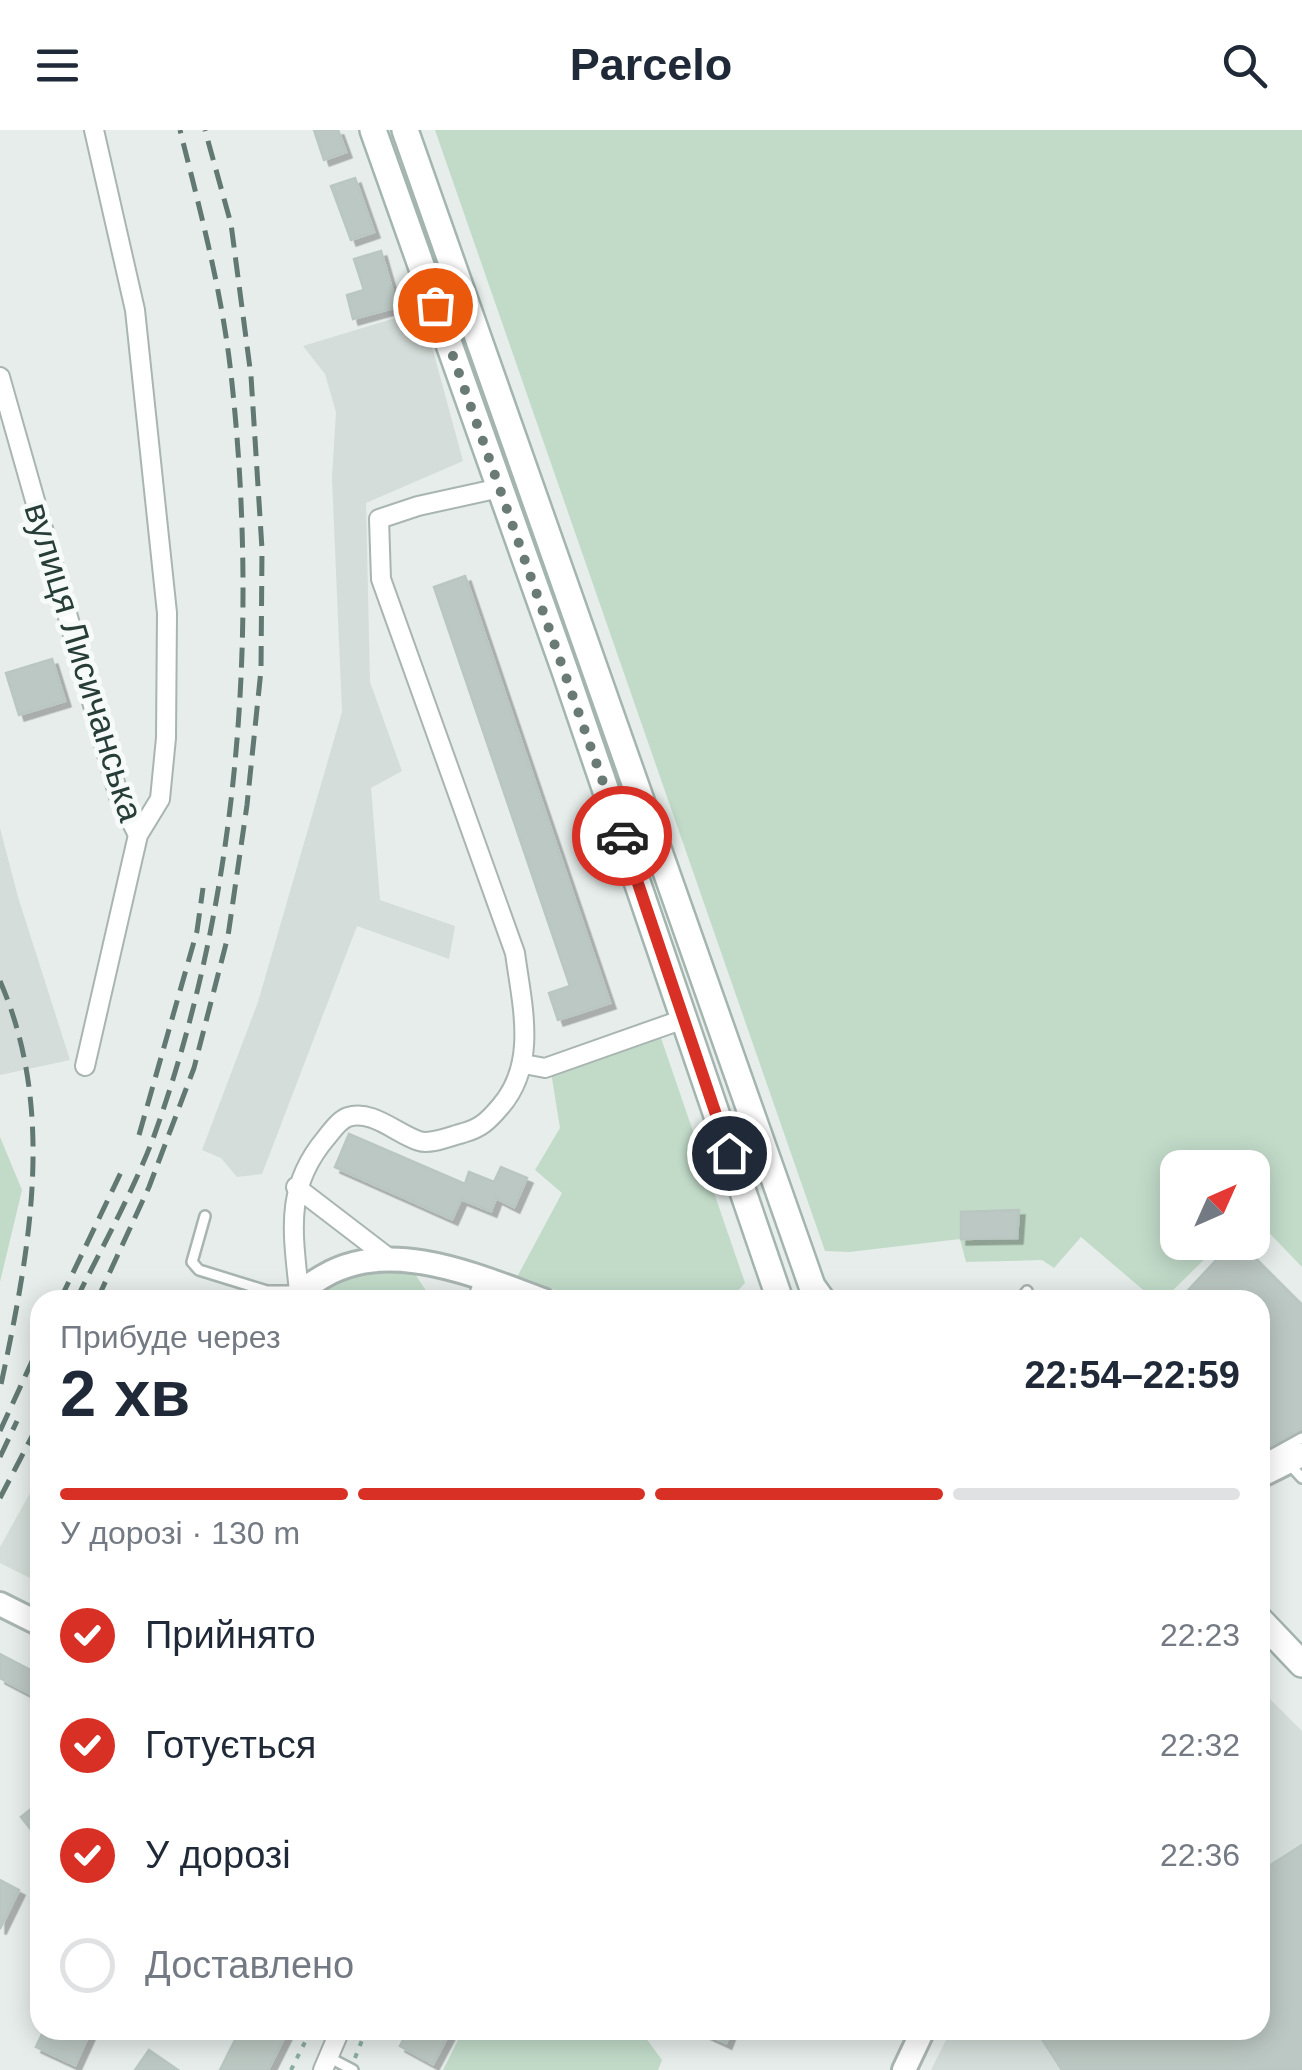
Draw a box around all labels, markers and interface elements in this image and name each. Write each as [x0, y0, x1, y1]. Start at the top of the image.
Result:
icon: menu [30, 38, 85, 93]
icon: search [1217, 38, 1272, 93]
text: Parcelo [570, 39, 732, 90]
pin [393, 263, 478, 348]
icon: bag [408, 278, 463, 333]
street label: вулиця Лисичанська [17, 498, 152, 826]
courier [572, 786, 672, 886]
icon: car [595, 809, 650, 864]
pin [687, 1111, 772, 1196]
icon: home [702, 1126, 757, 1181]
north arrow [1160, 1150, 1270, 1260]
map controls [1160, 1150, 1270, 1260]
text: Прибуде через [60, 1319, 281, 1355]
text: 22:54–22:59 [1024, 1354, 1240, 1396]
text: 2 хв [60, 1357, 190, 1430]
text: У дорозі · 130 m [60, 1515, 300, 1551]
icon: check [60, 1608, 115, 1663]
text: Прийнято [145, 1614, 316, 1656]
text: 22:23 [1160, 1617, 1240, 1653]
icon: check [60, 1718, 115, 1773]
text: Готується [145, 1724, 316, 1766]
text: 22:32 [1160, 1727, 1240, 1763]
icon: check [60, 1828, 115, 1883]
text: У дорозі [145, 1834, 291, 1876]
text: 22:36 [1160, 1837, 1240, 1873]
text: Доставлено [145, 1944, 354, 1986]

